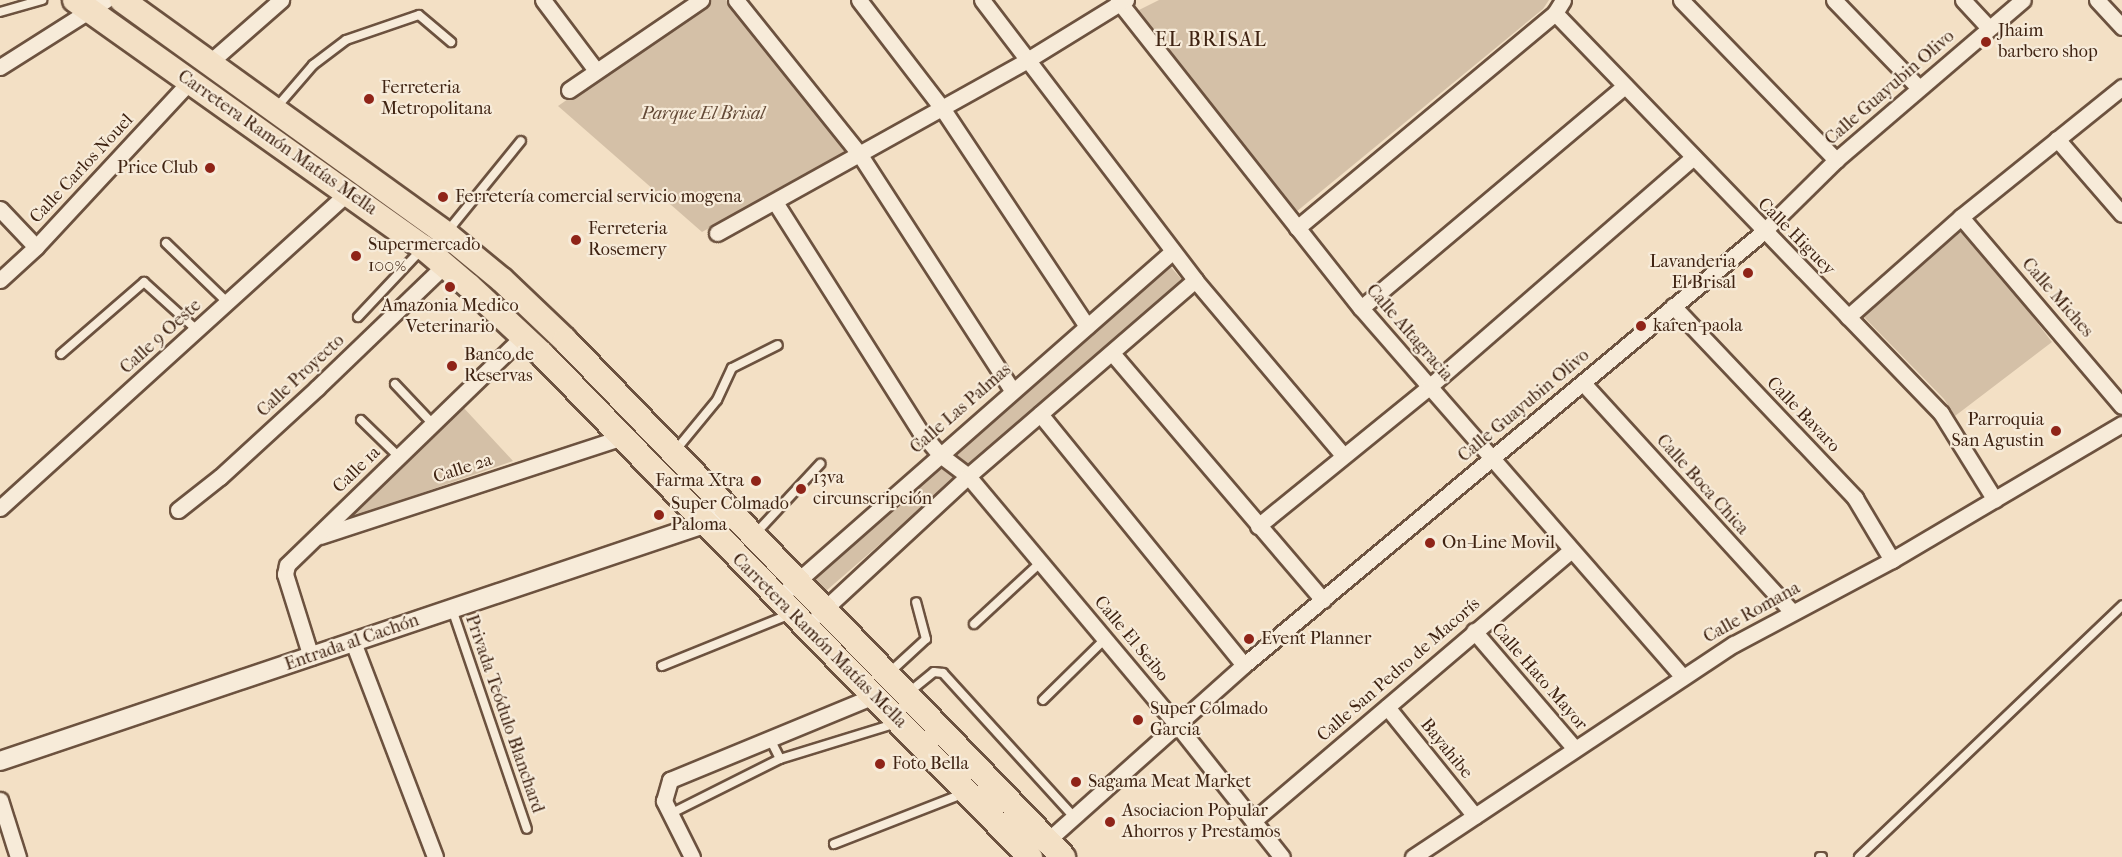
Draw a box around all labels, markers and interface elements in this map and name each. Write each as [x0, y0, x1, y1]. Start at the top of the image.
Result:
place label: Jhaim barbero shop [1998, 21, 2098, 63]
street label: Calle Guayubin Olivo [1821, 26, 1959, 150]
district label: EL BRISAL [1155, 27, 1267, 51]
marker: Jhaim barbero shop [1979, 35, 1993, 49]
street label: Carretera Ramón Matías Mella [173, 66, 381, 220]
place label: Ferreteria Metropolitana [381, 78, 492, 121]
marker: Ferreteria Metropolitana [362, 92, 376, 106]
park label: Parque El Brisal [641, 103, 765, 125]
street label: Calle Carlos Nouel [26, 110, 138, 228]
place label: Price Club [117, 157, 198, 179]
marker: Price Club [203, 161, 217, 175]
place label: Ferretería comercial servicio mogena [455, 186, 742, 208]
marker: Ferretería comercial servicio mogena [436, 190, 450, 204]
street label: Calle Higuey [1753, 194, 1839, 280]
place label: Ferreteria Rosemery [588, 219, 667, 262]
marker: Ferreteria Rosemery [569, 233, 583, 247]
place label: Supermercado 100% [368, 235, 480, 278]
marker: Supermercado 100% [349, 249, 363, 263]
place label: Lavanderia El Brisal [1650, 252, 1736, 294]
street label: Calle Miches [2017, 254, 2097, 342]
marker: Lavanderia El Brisal [1741, 266, 1755, 280]
marker: Amazonia Medico Veterinario [443, 280, 457, 294]
street label: Calle Altagracia [1361, 280, 1457, 386]
street label: Calle 9 Oeste [116, 295, 206, 379]
place label: Amazonia Medico Veterinario [381, 296, 519, 338]
place label: karen-paola [1653, 315, 1742, 337]
marker: karen-paola [1634, 319, 1648, 333]
street label: Calle Proyecto [253, 330, 349, 422]
place label: Banco de Reservas [464, 345, 534, 388]
street label: Calle Guayubin Olivo [1454, 345, 1594, 467]
marker: Banco de Reservas [445, 359, 459, 373]
street label: Calle Las Palmas [906, 359, 1016, 459]
street label: Calle Bavaro [1762, 373, 1844, 457]
place label: Parroquia San Agustin [1951, 410, 2044, 452]
marker: Parroquia San Agustin [2049, 424, 2063, 438]
street label: Calle Boca Chica [1651, 430, 1753, 540]
street label: Calle 1a [329, 442, 385, 498]
street label: Calle 2a [431, 449, 495, 489]
place label: 13va circunscripción [813, 468, 932, 510]
place label: Farma Xtra [655, 470, 744, 492]
marker: Farma Xtra [749, 474, 763, 488]
marker: 13va circunscripción [794, 482, 808, 496]
place label: Super Colmado Paloma [671, 494, 789, 536]
marker: Super Colmado Paloma [652, 508, 666, 522]
place label: On-Line Movil [1442, 532, 1555, 554]
marker: On-Line Movil [1423, 536, 1437, 550]
street label: Carretera Ramón Matías Mella [727, 549, 911, 733]
street label: Calle Romana [1700, 578, 1804, 648]
street label: Calle El Seibo [1089, 592, 1173, 686]
street label: Calle San Pedro de Macorís [1313, 593, 1485, 747]
street label: Entrada al Cachón [282, 610, 422, 676]
street label: Privada Teódulo Blanchard [460, 612, 548, 816]
street label: Calle Hato Mayor [1486, 619, 1592, 735]
place label: Event Planner [1261, 628, 1371, 650]
marker: Event Planner [1242, 632, 1256, 646]
place label: Super Colmado Garcia [1150, 699, 1268, 742]
marker: Super Colmado Garcia [1131, 713, 1145, 727]
street label: Bayahibe [1415, 715, 1477, 783]
place label: Foto Bella [892, 753, 969, 775]
marker: Foto Bella [873, 757, 887, 771]
place label: Sagama Meat Market [1088, 771, 1251, 793]
marker: Sagama Meat Market [1069, 775, 1083, 789]
place label: Asociacion Popular Ahorros y Prestamos [1122, 801, 1280, 844]
marker: Asociacion Popular Ahorros y Prestamos [1103, 815, 1117, 829]

